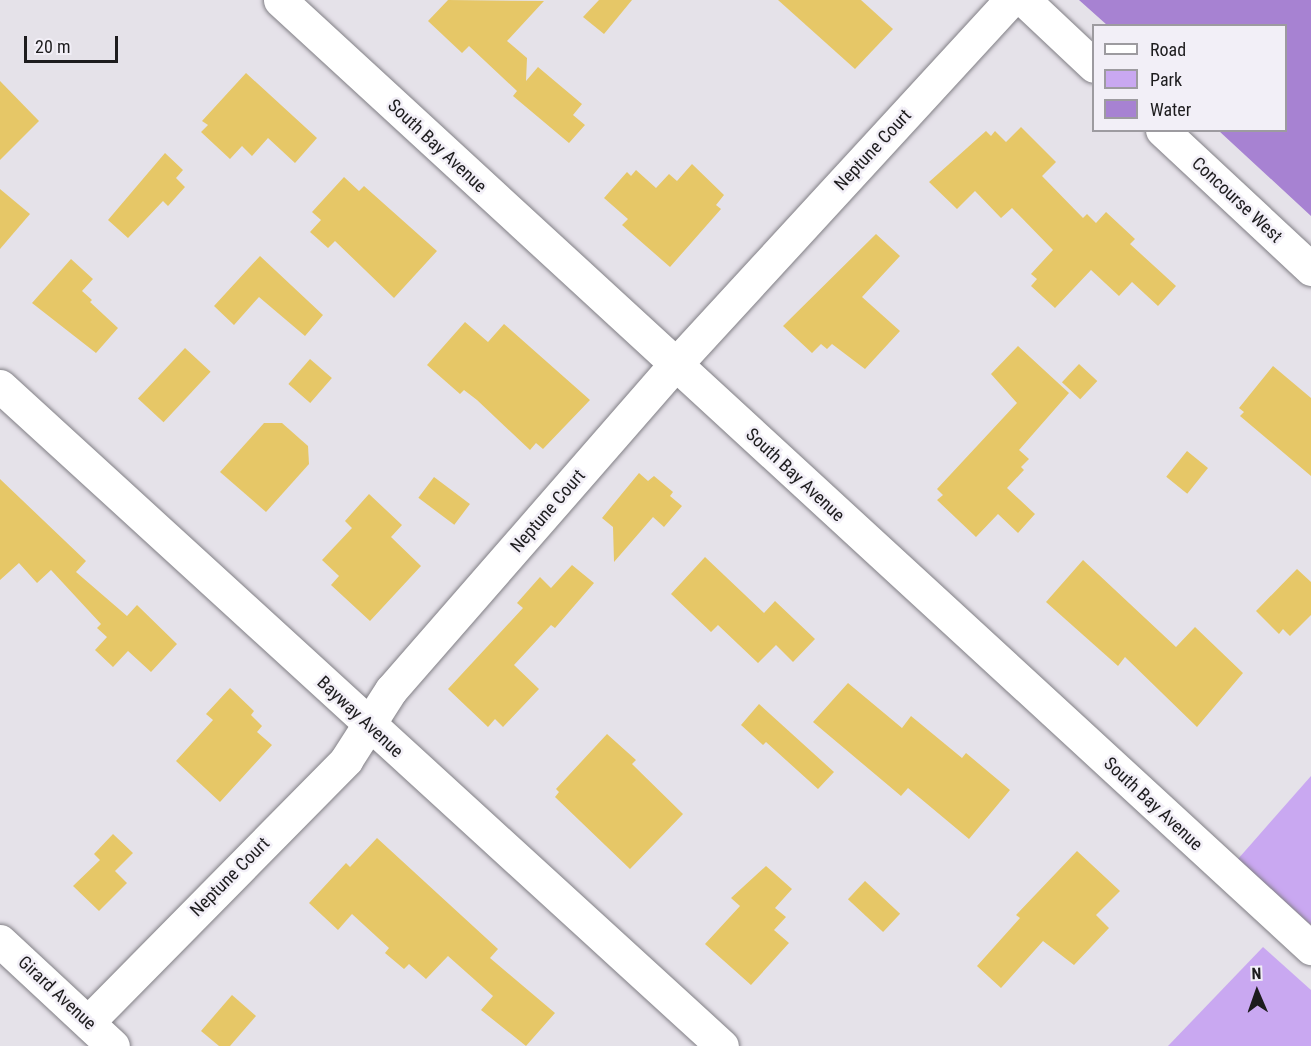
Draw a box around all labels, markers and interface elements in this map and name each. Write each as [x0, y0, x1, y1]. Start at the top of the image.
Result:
scale bar [27, 24, 122, 62]
legend [1092, 24, 1287, 132]
text: 20 m [35, 36, 70, 57]
text: Road [1150, 39, 1186, 60]
text: Park [1150, 69, 1182, 90]
street label: South Bay Avenue [383, 95, 491, 197]
text: Water [1150, 99, 1191, 120]
street label: Neptune Court [830, 105, 916, 195]
street label: Concourse West [1187, 153, 1287, 247]
street label: South Bay Avenue [741, 424, 849, 526]
street label: Neptune Court [506, 465, 590, 557]
street label: Bayway Avenue [313, 672, 407, 762]
street label: South Bay Avenue [1099, 753, 1207, 855]
street label: Neptune Court [186, 833, 274, 921]
street label: Girard Avenue [14, 951, 100, 1035]
north arrow [1227, 962, 1287, 1022]
text: N [1251, 964, 1262, 983]

